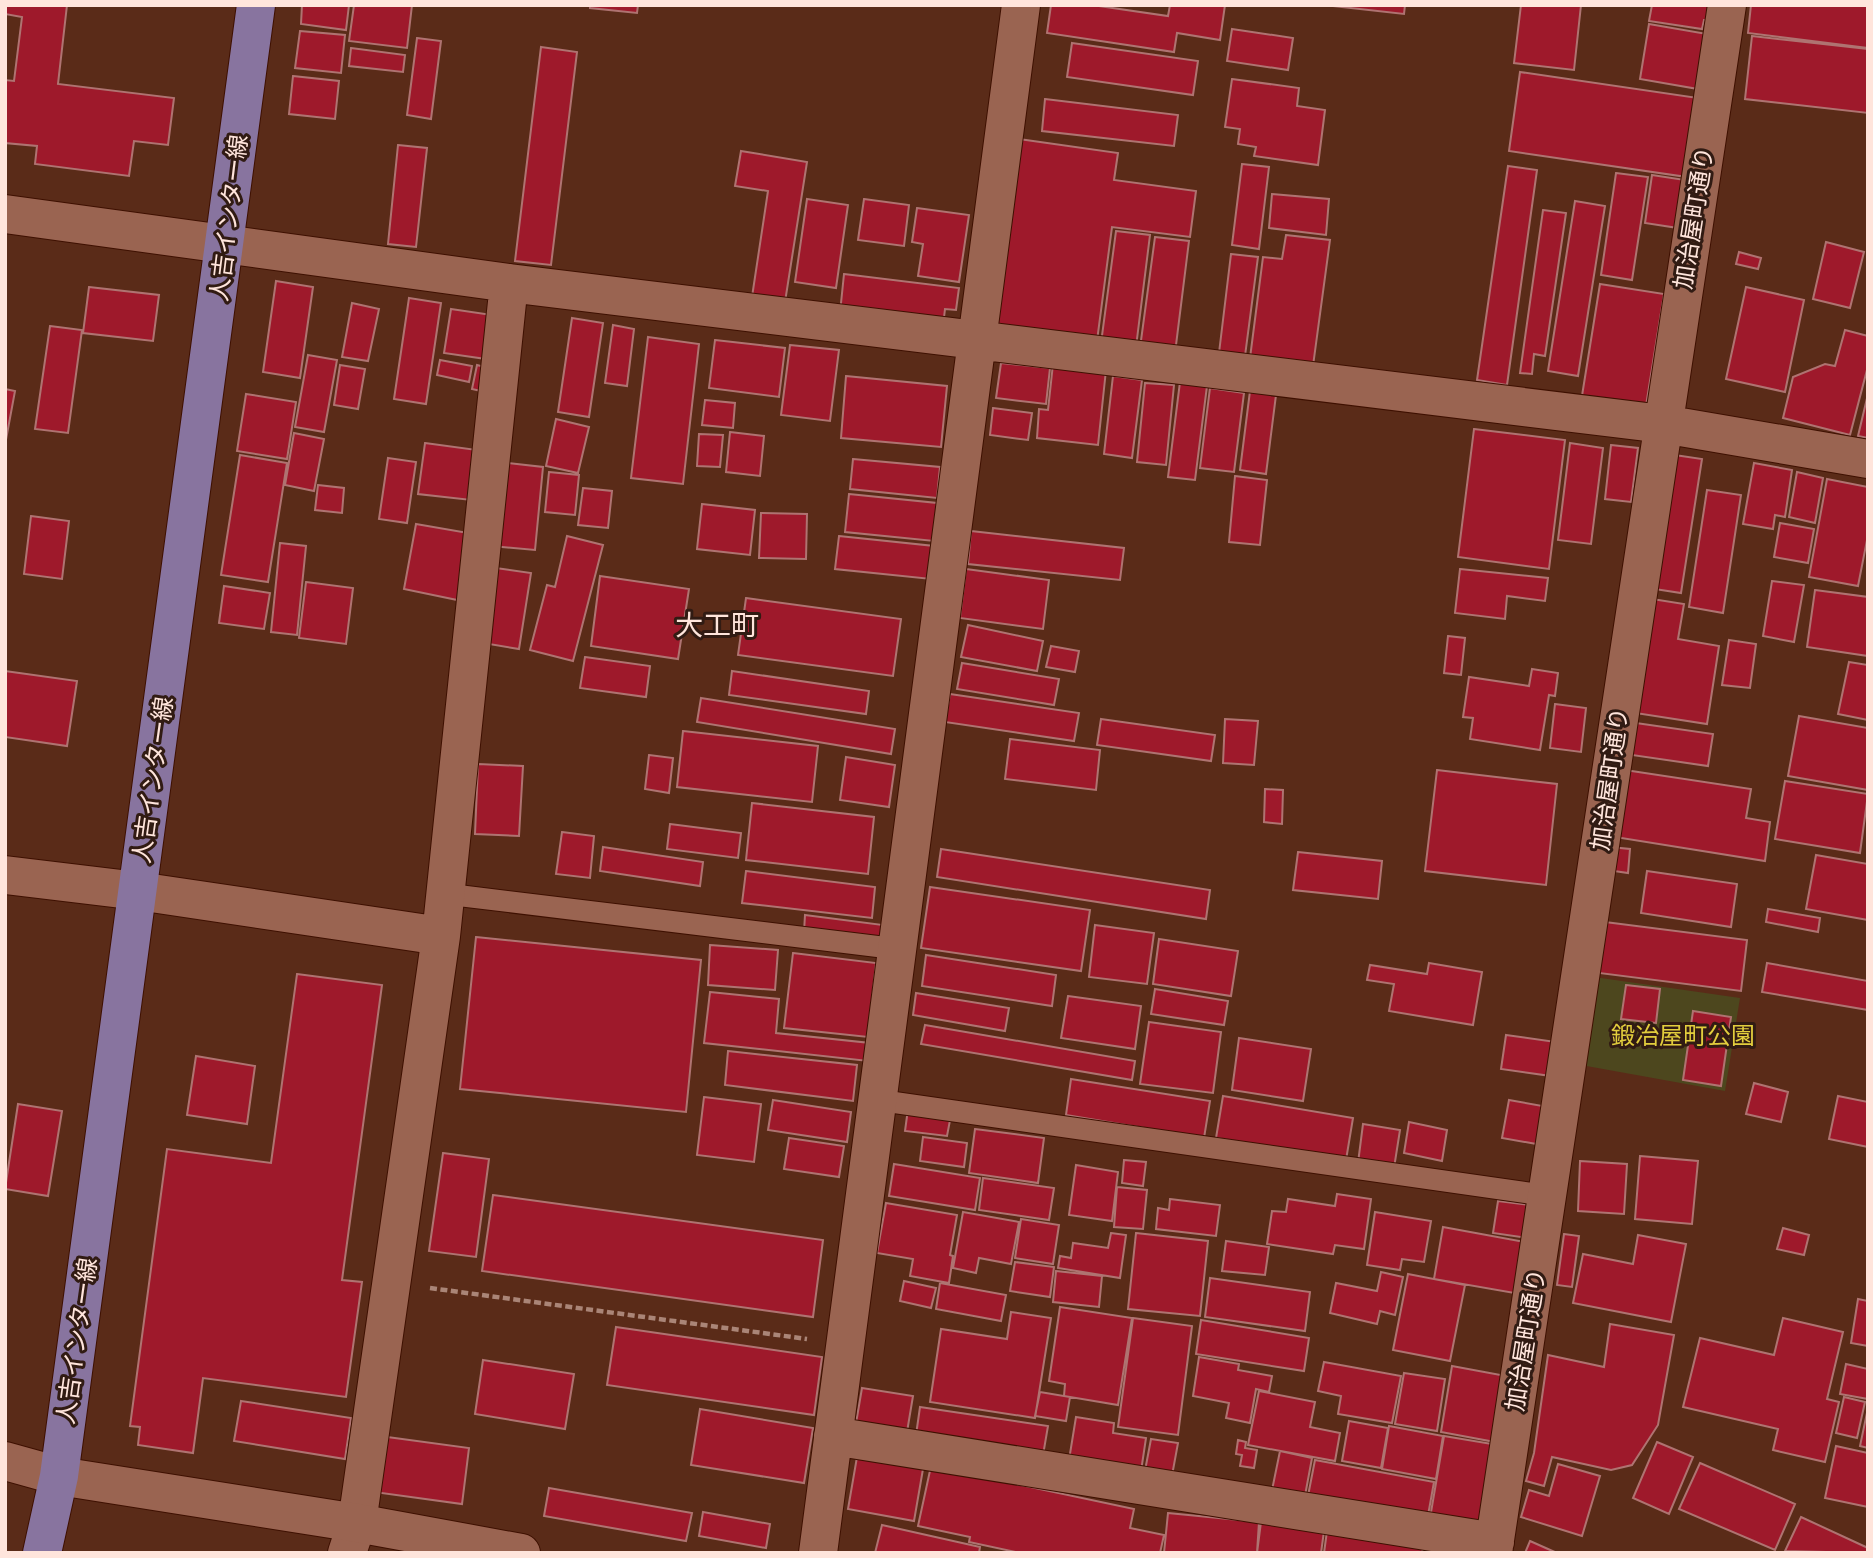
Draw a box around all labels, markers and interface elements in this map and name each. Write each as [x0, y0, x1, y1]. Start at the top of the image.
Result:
street label: 人吉インター線 [204, 133, 253, 303]
street label: 加治屋町通り [1668, 145, 1719, 291]
district label: 大工町 [675, 608, 759, 642]
street label: 人吉インター線 [126, 695, 179, 865]
street label: 加治屋町通り [1585, 706, 1634, 852]
park label: 鍛冶屋町公園 [1611, 1021, 1755, 1050]
street label: 人吉インター線 [50, 1256, 103, 1426]
street label: 加治屋町通り [1500, 1267, 1551, 1413]

